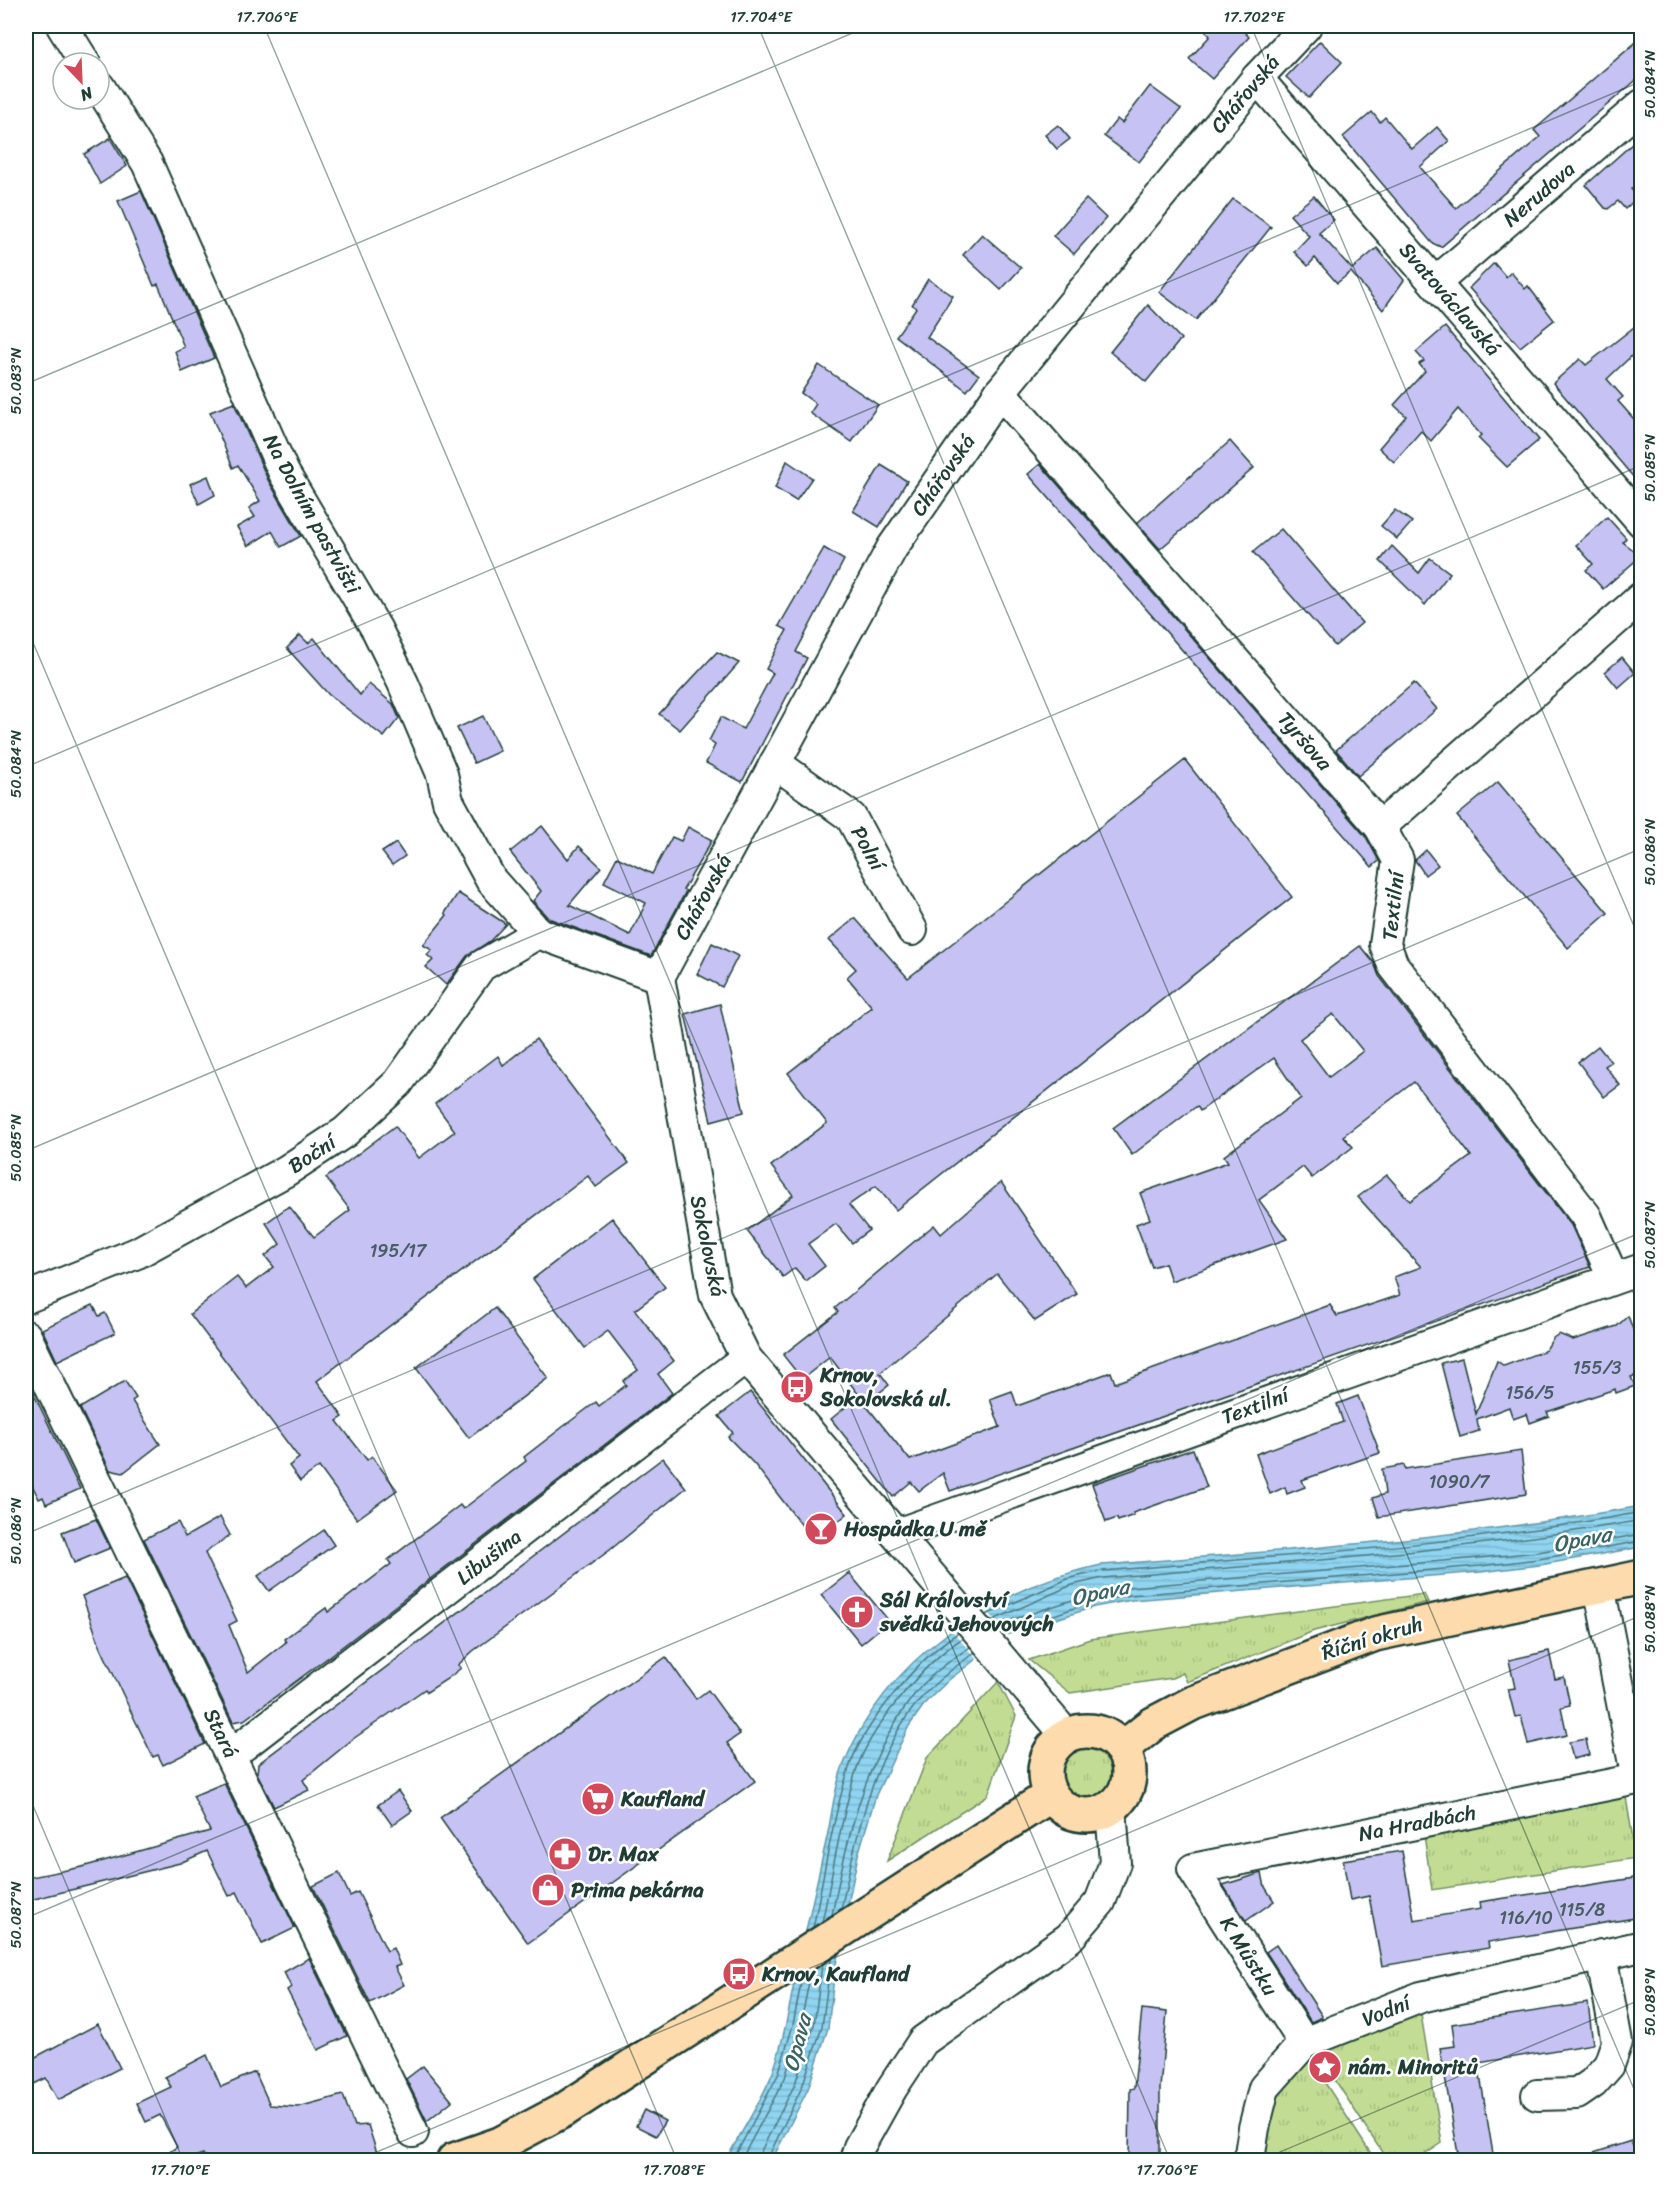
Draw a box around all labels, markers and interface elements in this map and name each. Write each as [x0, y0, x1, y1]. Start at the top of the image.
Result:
text: 17.706°E [237, 4, 299, 30]
text: 17.704°E [730, 4, 794, 30]
text: 17.702°E [1224, 4, 1286, 30]
street label: Chářovská [1200, 45, 1290, 142]
text: 50.084°N [1637, 49, 1663, 118]
north arrow [51, 51, 111, 111]
text: N [75, 78, 98, 110]
street label: Nerudova [1494, 151, 1585, 237]
street label: Svatováclavská [1389, 233, 1511, 365]
text: 50.083°N [3, 347, 29, 414]
street label: Chářovská [900, 425, 986, 524]
street label: Na Dolním pastvišti [252, 427, 372, 602]
text: 50.085°N [1637, 434, 1663, 502]
street label: Tyršova [1268, 702, 1343, 780]
text: 50.084°N [3, 729, 29, 798]
street label: Polní [840, 818, 897, 879]
text: 50.086°N [1637, 818, 1663, 886]
street label: Chářovská [664, 846, 743, 947]
street label: Textilní [1370, 867, 1416, 942]
text: 50.085°N [3, 1114, 29, 1182]
street label: Boční [280, 1123, 346, 1184]
street label: Sokolovská [679, 1192, 737, 1301]
text: 50.087°N [1637, 1201, 1663, 1269]
house number: 195/17 [370, 1235, 428, 1267]
house number: 155/3 [1573, 1352, 1621, 1384]
place label: Krnov, Sokolovská ul. [819, 1356, 952, 1418]
bus stop icon: Krnov, Sokolovská ul. [779, 1369, 815, 1405]
street label: Textilní [1216, 1376, 1296, 1436]
house number: 156/5 [1506, 1377, 1554, 1409]
house number: 1090/7 [1429, 1466, 1491, 1498]
text: 50.086°N [3, 1497, 29, 1565]
place label: Hospůdka U mě [843, 1510, 988, 1548]
bar icon: Hospůdka U mě [803, 1511, 839, 1547]
water label: Opava [1550, 1514, 1617, 1564]
street label: Libušina [448, 1518, 531, 1595]
water label: Opava [1067, 1566, 1135, 1617]
place label: Sál Království svědků Jehovových [879, 1581, 1054, 1643]
text: 50.088°N [1637, 1585, 1663, 1653]
church icon: Sál Království svědků Jehovových [839, 1594, 875, 1630]
street label: Říční okruh [1317, 1605, 1427, 1671]
street label: Stará [193, 1701, 250, 1765]
place label: Kaufland [620, 1780, 706, 1818]
supermarket icon: Kaufland [580, 1781, 616, 1817]
street label: Na Hradbách [1355, 1793, 1479, 1853]
place label: Dr. Max [588, 1835, 660, 1873]
pharmacy icon: Dr. Max [547, 1836, 583, 1872]
place label: Prima pekárna [571, 1871, 704, 1909]
shop icon: Prima pekárna [530, 1872, 566, 1908]
text: 50.087°N [3, 1881, 29, 1949]
house number: 115/8 [1559, 1894, 1605, 1926]
house number: 116/10 [1499, 1902, 1553, 1934]
street label: K Můstku [1209, 1908, 1289, 2004]
place label: Krnov, Kaufland [761, 1955, 911, 1993]
bus stop icon: Krnov, Kaufland [721, 1956, 757, 1992]
text: 50.089°N [1637, 1968, 1663, 2036]
street label: Vodní [1356, 1983, 1418, 2038]
water label: Opava [771, 2007, 824, 2076]
place label: nám. Minoritů [1347, 2048, 1478, 2086]
place icon: nám. Minoritů [1307, 2049, 1343, 2085]
text: 17.710°E [151, 2157, 211, 2183]
text: 17.708°E [643, 2157, 706, 2183]
text: 17.706°E [1137, 2157, 1199, 2183]

